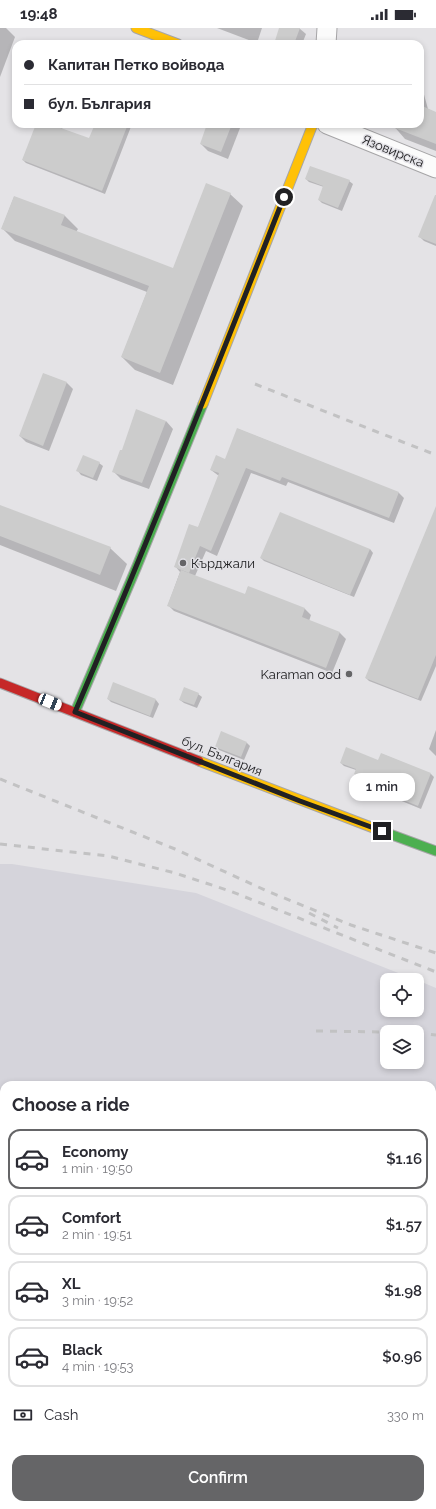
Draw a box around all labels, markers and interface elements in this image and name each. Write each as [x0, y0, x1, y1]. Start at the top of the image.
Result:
text: 19:48 [20, 5, 58, 23]
text: Капитан Петко войвода [48, 56, 224, 74]
text: бул. България [48, 95, 151, 113]
street label: Язовирска [360, 132, 426, 170]
route start [275, 188, 293, 206]
place label: Кърджали [191, 556, 255, 571]
marker: Кърджали [178, 558, 188, 568]
place label: Karaman ood [260, 667, 341, 682]
marker: Karaman ood [344, 669, 354, 679]
car [37, 692, 63, 712]
street label: бул. България [179, 733, 265, 779]
callout: 1 min [349, 773, 415, 801]
text: 1 min [366, 779, 398, 794]
route end [373, 822, 391, 840]
map controls [380, 973, 424, 1069]
button: locate [380, 973, 424, 1017]
button: layers [380, 1025, 424, 1069]
text: Choose a ride [12, 1094, 130, 1115]
icon: car [14, 1141, 50, 1177]
text: Economy [62, 1143, 129, 1161]
text: $1.16 [386, 1150, 422, 1168]
text: 1 min · 19:50 [62, 1161, 133, 1176]
icon: car [14, 1207, 50, 1243]
text: Comfort [62, 1209, 121, 1227]
text: $1.57 [386, 1216, 422, 1234]
text: 2 min · 19:51 [62, 1227, 132, 1242]
icon: car [14, 1273, 50, 1309]
text: XL [62, 1275, 80, 1293]
text: $1.98 [384, 1282, 422, 1300]
text: 3 min · 19:52 [62, 1293, 133, 1308]
icon: car [14, 1339, 50, 1375]
text: Black [62, 1341, 102, 1359]
text: $0.96 [382, 1348, 422, 1366]
text: 4 min · 19:53 [62, 1359, 134, 1374]
icon: cash [12, 1404, 34, 1426]
text: Cash [44, 1406, 78, 1424]
text: 330 m [387, 1408, 424, 1423]
button: Confirm [12, 1455, 424, 1501]

